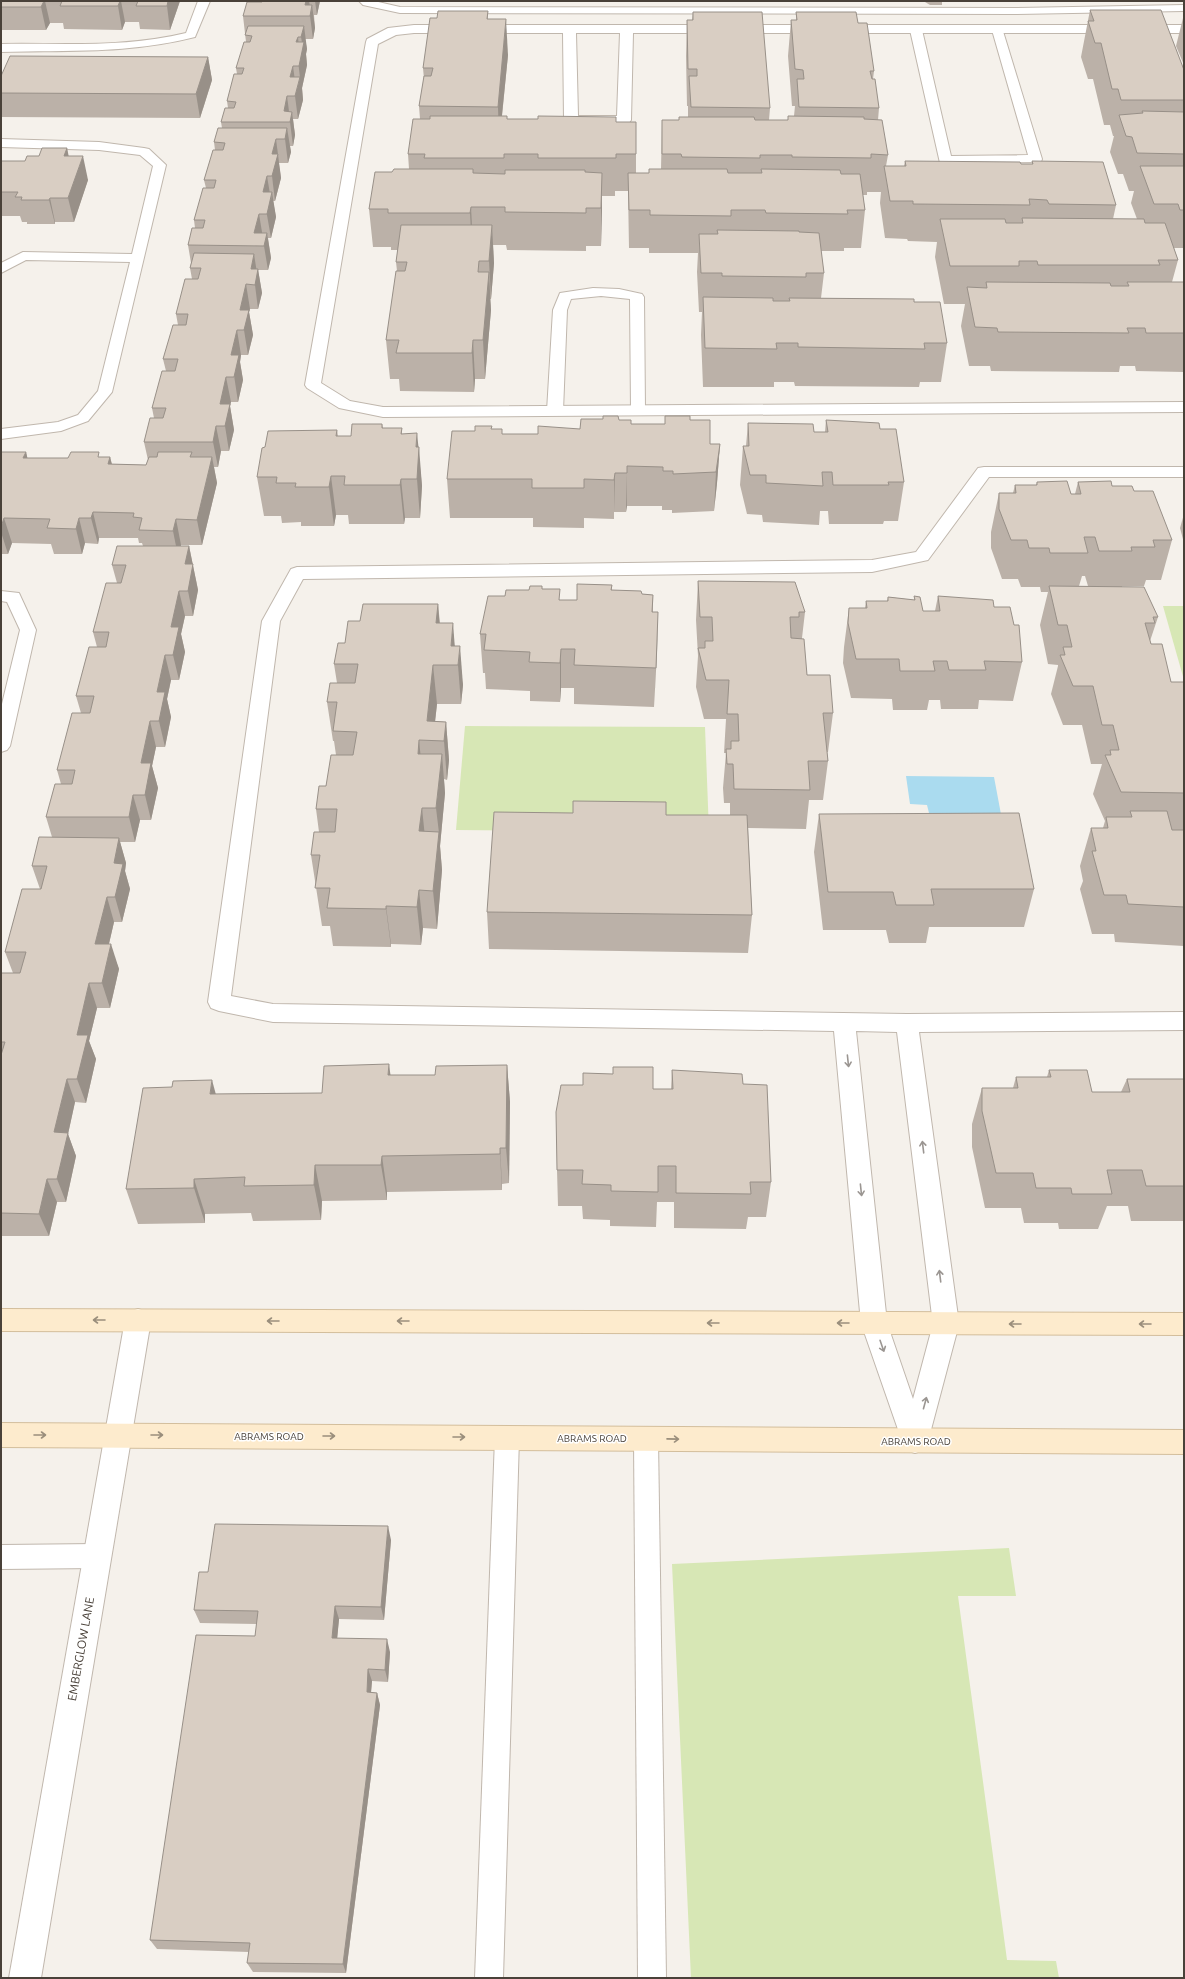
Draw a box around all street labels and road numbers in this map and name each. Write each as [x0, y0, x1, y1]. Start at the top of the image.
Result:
street label: ABRAMS ROAD [234, 1431, 304, 1442]
street label: ABRAMS ROAD [557, 1433, 627, 1444]
street label: ABRAMS ROAD [881, 1436, 951, 1447]
street label: EMBERGLOW LANE [65, 1596, 96, 1702]

